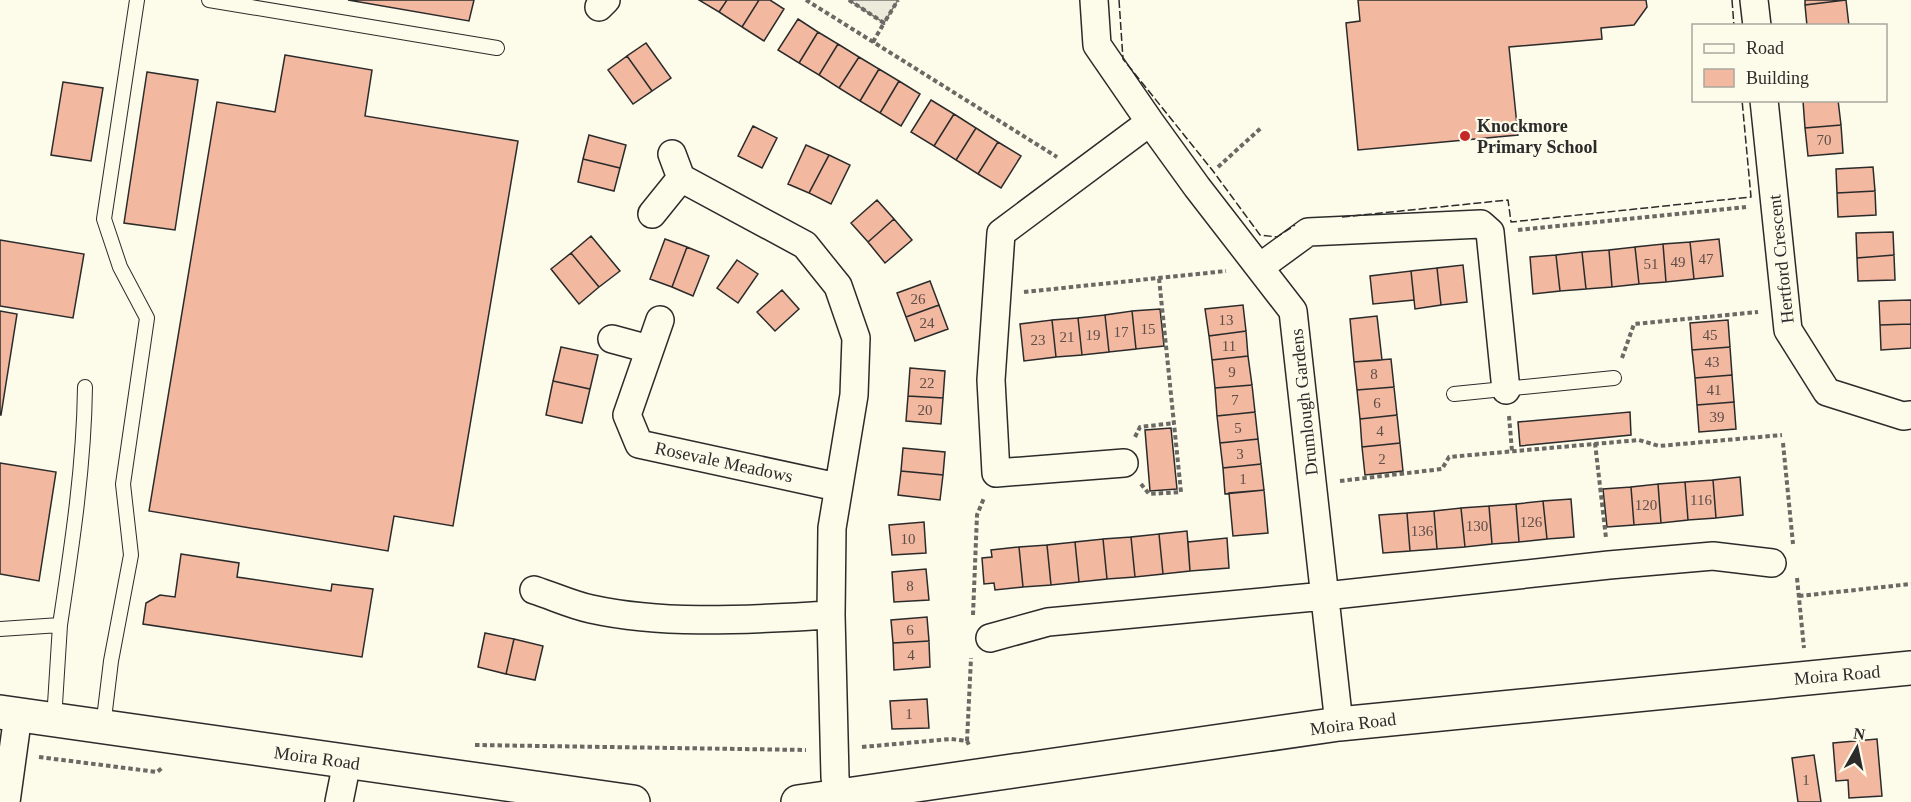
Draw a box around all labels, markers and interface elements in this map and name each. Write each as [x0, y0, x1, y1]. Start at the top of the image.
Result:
legend [1692, 24, 1887, 102]
text: Road [1746, 38, 1784, 58]
text: Building [1746, 68, 1809, 88]
place label: Knockmore Primary School [1477, 116, 1597, 157]
marker: Knockmore Primary School [1458, 129, 1472, 143]
house number: 70 [1817, 132, 1832, 148]
street label: Hertford Crescent [1764, 194, 1798, 324]
house number: 47 [1699, 251, 1714, 267]
house number: 49 [1671, 254, 1686, 270]
house number: 51 [1644, 256, 1659, 272]
house number: 26 [911, 291, 926, 307]
house number: 13 [1219, 312, 1234, 328]
house number: 24 [920, 315, 935, 331]
house number: 15 [1141, 321, 1156, 337]
house number: 17 [1114, 324, 1129, 340]
house number: 19 [1086, 327, 1101, 343]
house number: 45 [1703, 327, 1718, 343]
street label: Drumlough Gardens [1286, 328, 1322, 476]
house number: 21 [1060, 329, 1075, 345]
house number: 23 [1031, 332, 1046, 348]
house number: 11 [1222, 338, 1236, 354]
house number: 43 [1705, 354, 1720, 370]
house number: 9 [1228, 364, 1236, 380]
house number: 8 [1370, 366, 1378, 382]
house number: 22 [920, 375, 935, 391]
house number: 41 [1707, 382, 1722, 398]
house number: 7 [1231, 392, 1239, 408]
house number: 6 [1373, 395, 1381, 411]
house number: 20 [918, 402, 933, 418]
house number: 39 [1710, 409, 1725, 425]
house number: 5 [1234, 420, 1242, 436]
house number: 4 [1376, 423, 1384, 439]
street label: Rosevale Meadows [653, 438, 795, 486]
house number: 3 [1236, 446, 1244, 462]
house number: 2 [1378, 451, 1386, 467]
house number: 1 [1239, 471, 1247, 487]
house number: 116 [1690, 492, 1712, 508]
house number: 120 [1635, 497, 1657, 513]
house number: 126 [1520, 514, 1543, 530]
house number: 130 [1466, 518, 1488, 534]
house number: 136 [1411, 523, 1434, 539]
house number: 10 [901, 531, 916, 547]
house number: 8 [906, 578, 914, 594]
house number: 6 [906, 622, 914, 638]
house number: 4 [907, 647, 915, 663]
street label: Moira Road [1793, 661, 1881, 689]
house number: 1 [905, 706, 913, 722]
street label: Moira Road [1309, 709, 1397, 739]
north arrow [1827, 718, 1887, 778]
text: N [1852, 724, 1867, 743]
street label: Moira Road [273, 742, 361, 774]
house number: 1 [1802, 772, 1810, 788]

